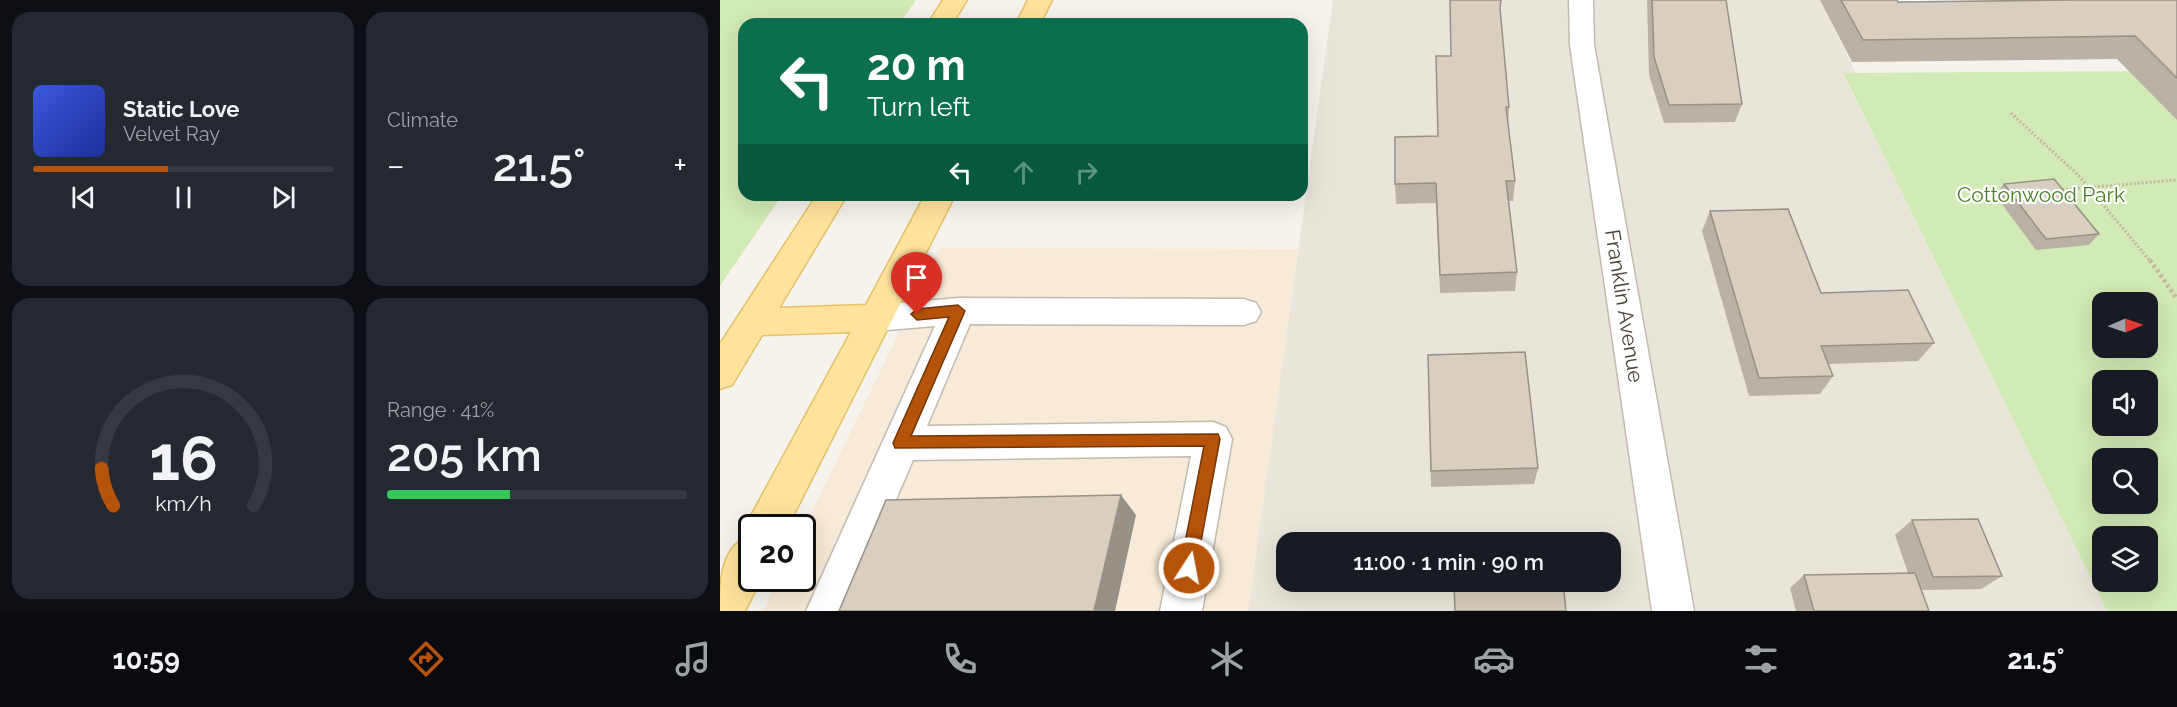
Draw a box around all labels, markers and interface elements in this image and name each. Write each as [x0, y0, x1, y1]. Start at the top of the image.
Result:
text: 20 m [867, 41, 966, 90]
icon: left [768, 42, 846, 120]
text: Turn left [867, 91, 970, 122]
text: Static Love [123, 96, 240, 122]
text: Climate [387, 108, 458, 132]
text: Velvet Ray [123, 122, 220, 146]
text: 21.5° [493, 139, 585, 192]
text: − [387, 146, 405, 185]
text: + [673, 146, 687, 185]
icon: left [944, 156, 977, 189]
icon: ahead [1007, 156, 1040, 189]
icon: right [1070, 156, 1103, 189]
icon: previous [67, 181, 100, 214]
icon: pause [167, 181, 200, 214]
icon: next [267, 181, 300, 214]
park label: Cottonwood Park [1957, 182, 2125, 207]
street label: Franklin Avenue [1600, 228, 1649, 384]
pin [891, 252, 942, 314]
icon: arrive [900, 261, 933, 294]
north arrow [2092, 292, 2158, 358]
map controls [2092, 292, 2158, 592]
button: sound [2092, 370, 2158, 436]
text: Range · 41% [387, 398, 494, 422]
text: 16 [149, 421, 217, 495]
text: 205 km [387, 429, 542, 482]
button: search [2092, 448, 2158, 514]
text: km/h [155, 491, 211, 516]
speed limit sign: 20 [738, 514, 816, 592]
button: layers [2092, 526, 2158, 592]
position arrow [1157, 536, 1221, 600]
text: 11:00 · 1 min · 90 m [1353, 549, 1544, 575]
icon: directions [405, 638, 447, 680]
icon: music [672, 638, 714, 680]
icon: phone [939, 638, 981, 680]
icon: climate [1206, 638, 1248, 680]
icon: car [1473, 638, 1515, 680]
icon: filters [1740, 638, 1782, 680]
text: 10:59 [113, 644, 180, 675]
text: 21.5° [2007, 644, 2064, 675]

